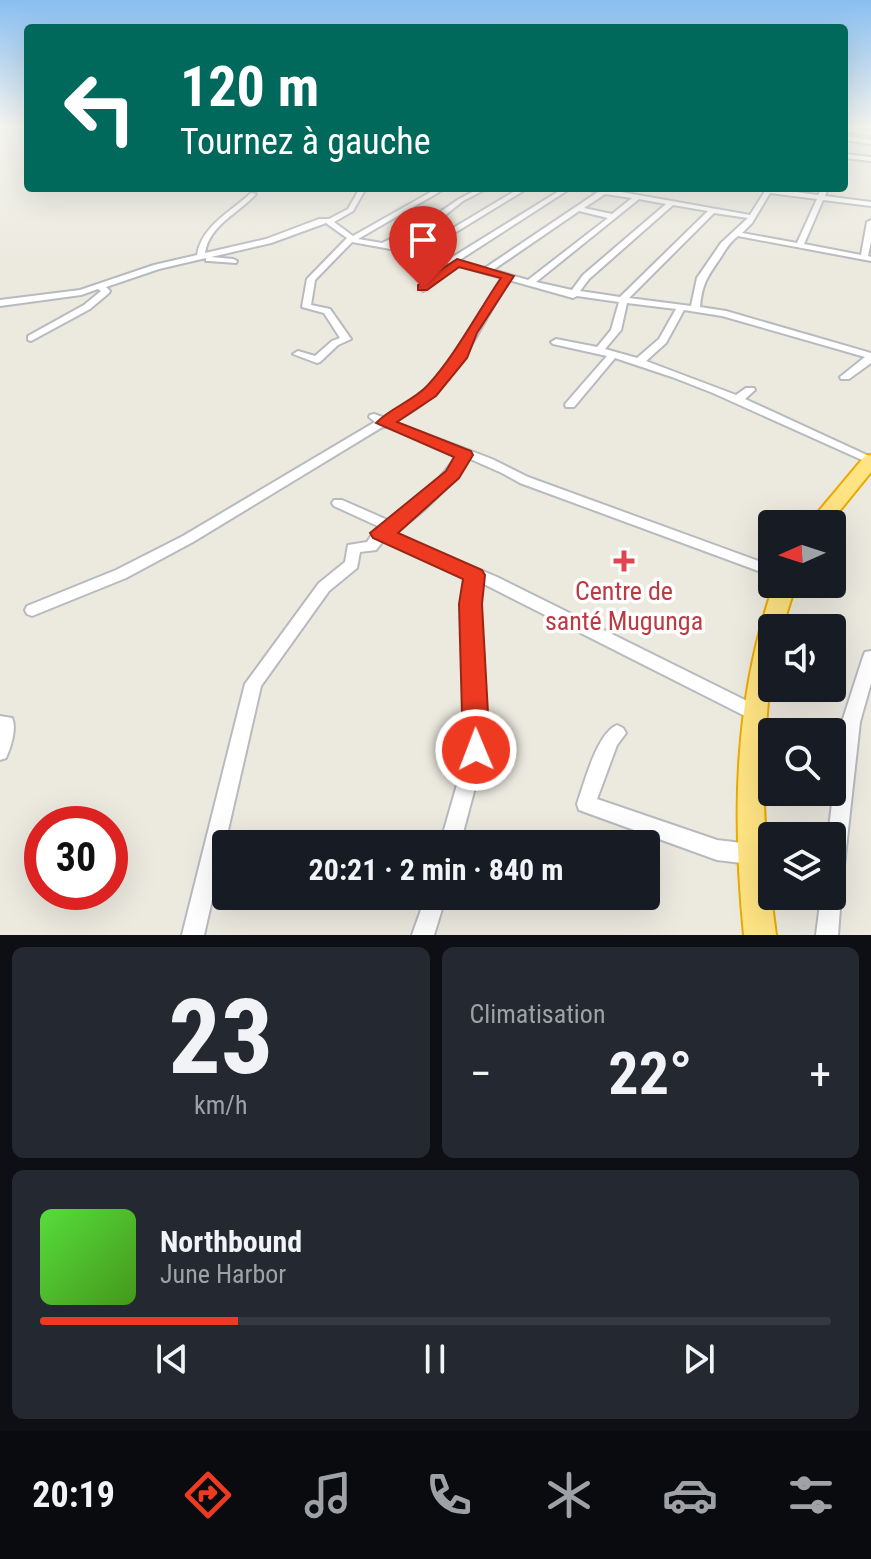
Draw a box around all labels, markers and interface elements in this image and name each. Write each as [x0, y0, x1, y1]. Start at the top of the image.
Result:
text: 120 m [180, 54, 319, 120]
icon: left [48, 56, 152, 160]
text: Tournez à gauche [180, 121, 431, 163]
pin [389, 206, 457, 288]
icon: arrive [401, 218, 445, 262]
north arrow [758, 510, 846, 598]
map controls [758, 510, 846, 910]
marker: Centre de santé Mugunga [613, 550, 635, 572]
place label: Centre de santé Mugunga [545, 576, 703, 636]
button: sound [758, 614, 846, 702]
position arrow [434, 708, 518, 792]
button: search [758, 718, 846, 806]
speed limit sign: 30 [24, 806, 128, 910]
button: layers [758, 822, 846, 910]
text: 20:21 · 2 min · 840 m [309, 852, 563, 887]
text: 23 [168, 977, 273, 1098]
text: Climatisation [470, 999, 605, 1029]
text: 22° [608, 1038, 692, 1109]
text: − [470, 1048, 492, 1100]
text: + [809, 1048, 831, 1100]
text: km/h [194, 1090, 248, 1120]
text: Northbound [160, 1224, 302, 1259]
text: June Harbor [160, 1259, 286, 1289]
icon: previous [150, 1337, 194, 1381]
icon: pause [413, 1337, 457, 1381]
icon: next [677, 1337, 721, 1381]
icon: directions [180, 1467, 236, 1523]
icon: music [300, 1467, 356, 1523]
icon: phone [421, 1467, 477, 1523]
icon: climate [541, 1467, 597, 1523]
icon: car [662, 1467, 718, 1523]
icon: filters [783, 1467, 839, 1523]
text: 20:19 [32, 1474, 115, 1516]

